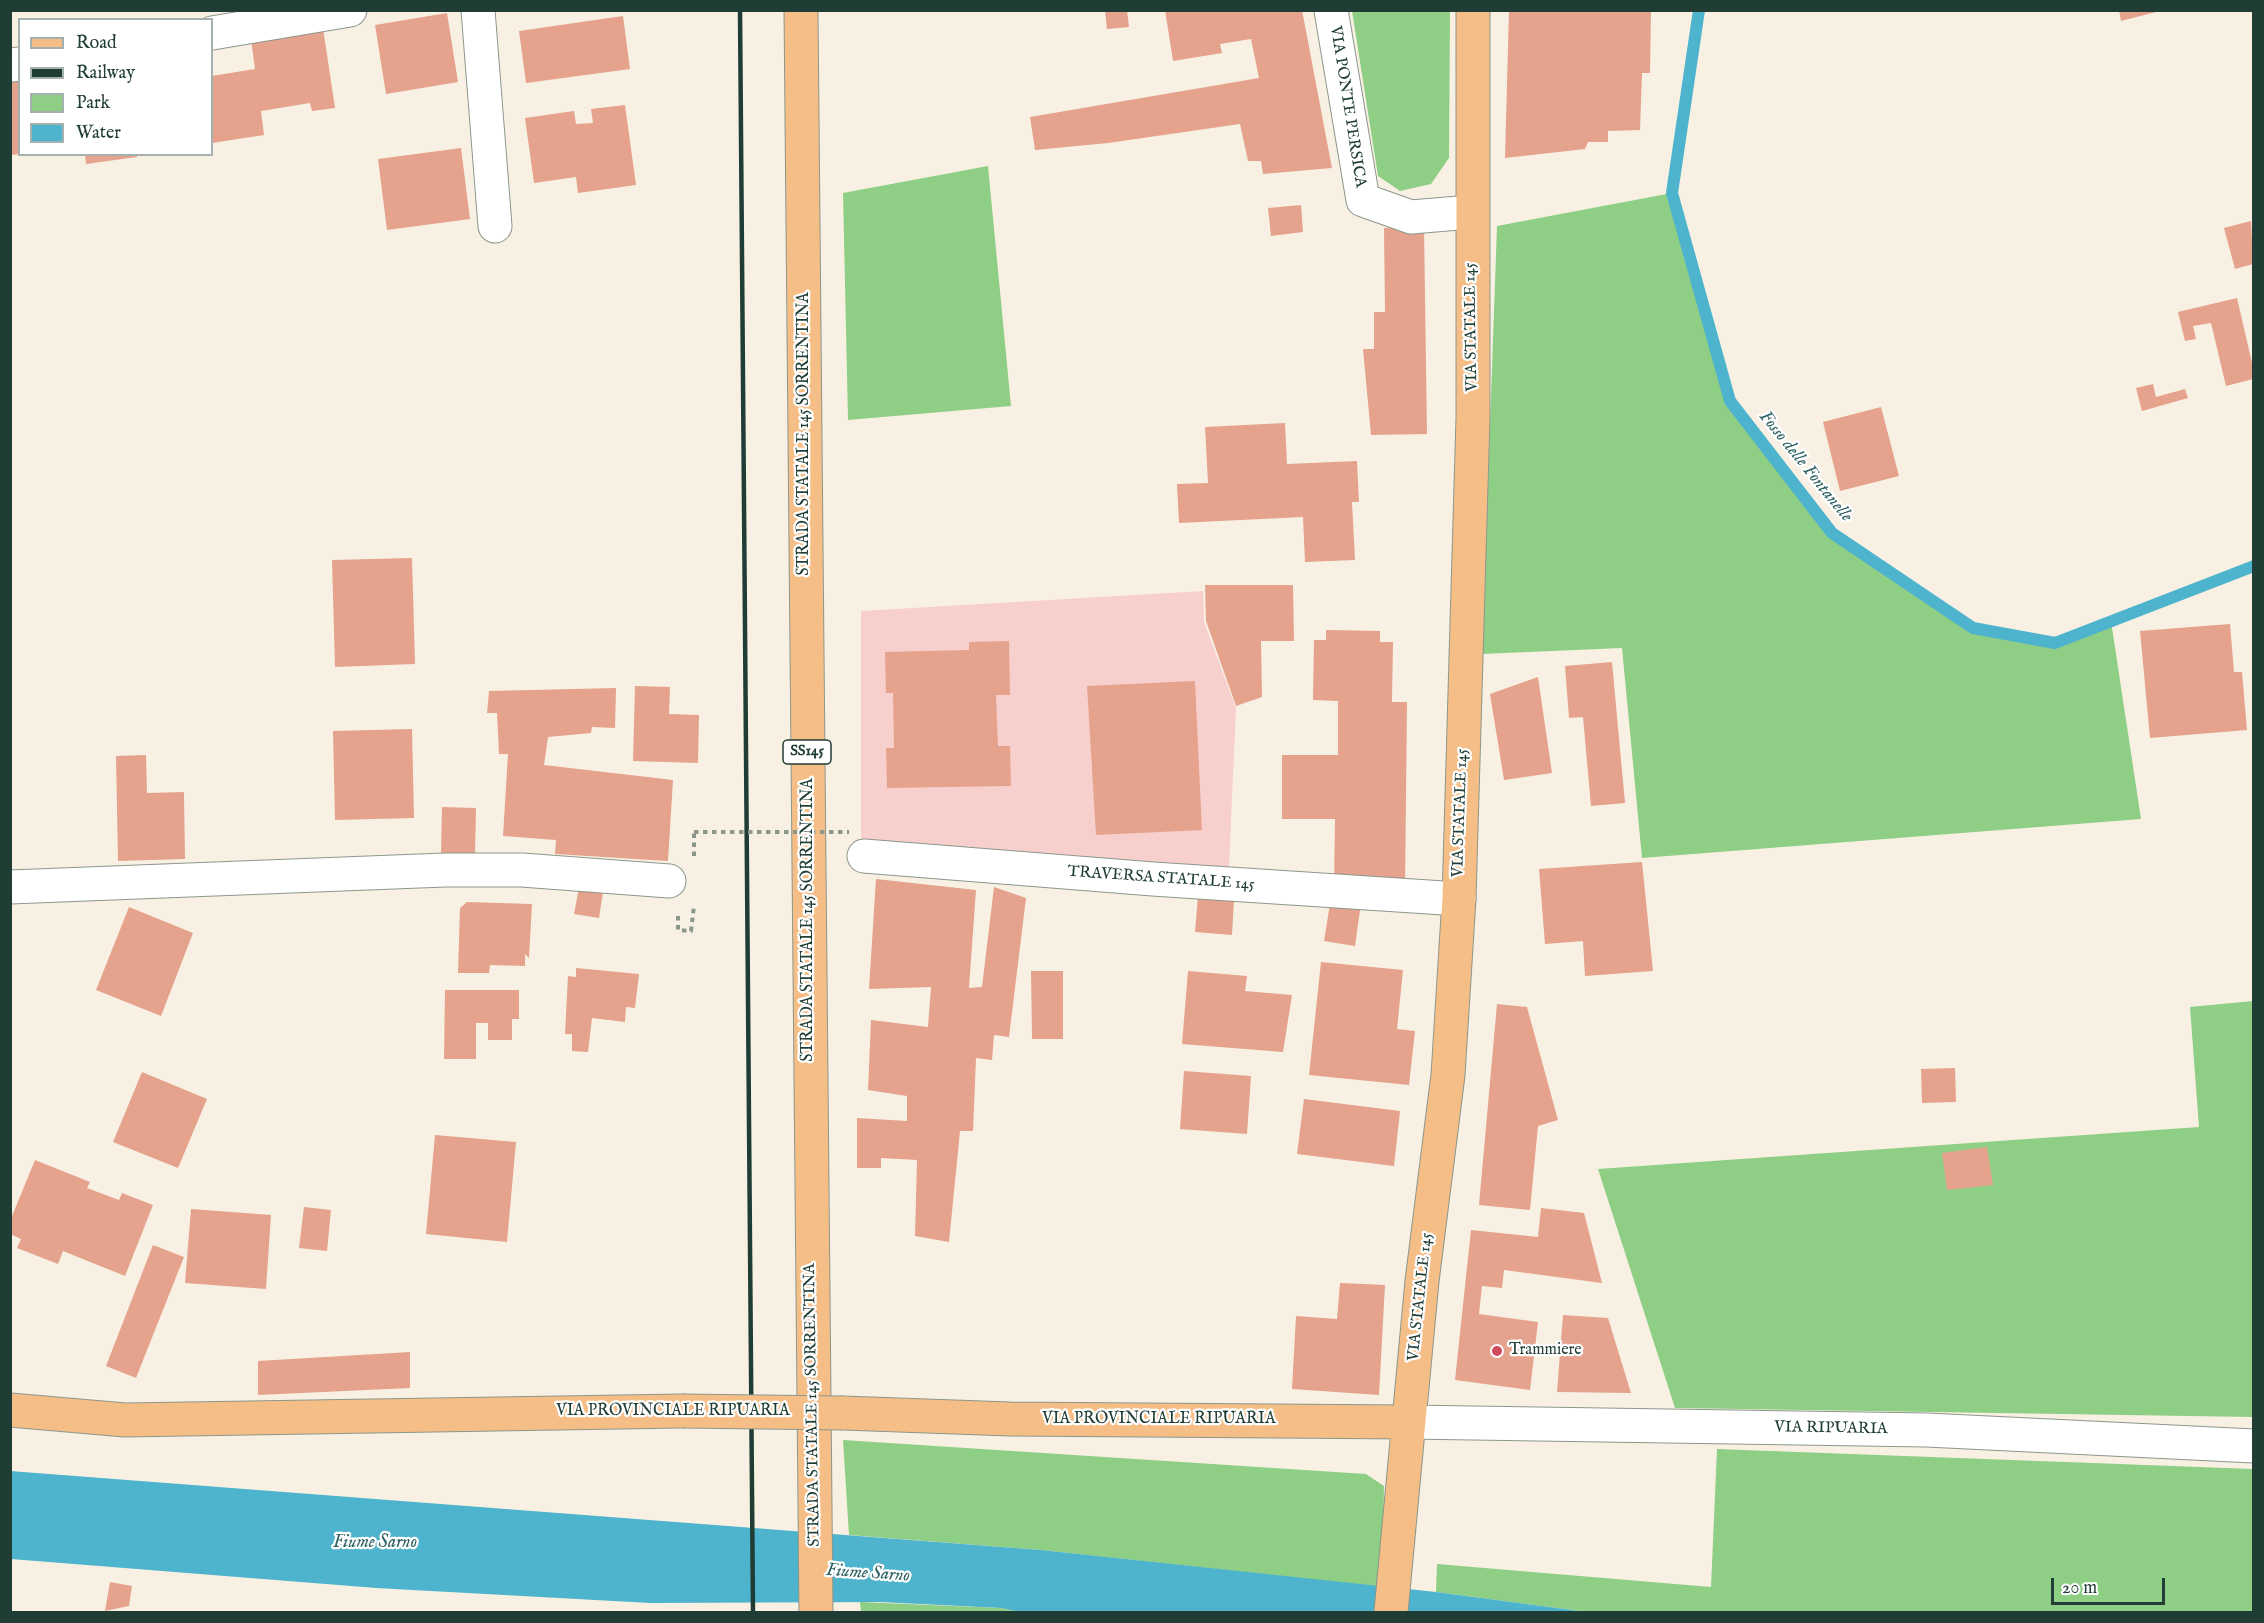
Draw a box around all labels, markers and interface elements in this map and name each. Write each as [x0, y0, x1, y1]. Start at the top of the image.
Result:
legend [18, 18, 213, 156]
street label: VIA PONTE PERSICA [1325, 25, 1369, 189]
text: Road [76, 32, 117, 55]
text: Railway [76, 62, 135, 85]
text: Park [76, 92, 110, 115]
text: Water [76, 122, 121, 145]
street label: VIA STATALE 145 [1461, 262, 1483, 392]
street label: STRADA STATALE 145 SORRENTINA [795, 292, 815, 576]
water label: Fosso delle Fontanelle [1754, 407, 1856, 527]
road number: SS145 [783, 740, 831, 764]
street label: VIA STATALE 145 [1449, 748, 1473, 878]
street label: STRADA STATALE 145 SORRENTINA [799, 778, 819, 1062]
street label: TRAVERSA STATALE 145 [1067, 863, 1255, 895]
street label: VIA STATALE 145 [1405, 1232, 1437, 1362]
street label: STRADA STATALE 145 SORRENTINA [801, 1263, 825, 1547]
place label: Trammiere [1509, 1341, 1582, 1361]
marker: Trammiere [1490, 1344, 1504, 1358]
street label: VIA PROVINCIALE RIPUARIA [556, 1402, 790, 1422]
street label: VIA PROVINCIALE RIPUARIA [1042, 1410, 1276, 1430]
street label: VIA RIPUARIA [1774, 1418, 1888, 1440]
water label: Fiume Sarno [333, 1532, 417, 1554]
water label: Fiume Sarno [825, 1560, 911, 1588]
scale bar [2054, 1566, 2168, 1604]
text: 20 m [2062, 1577, 2097, 1600]

